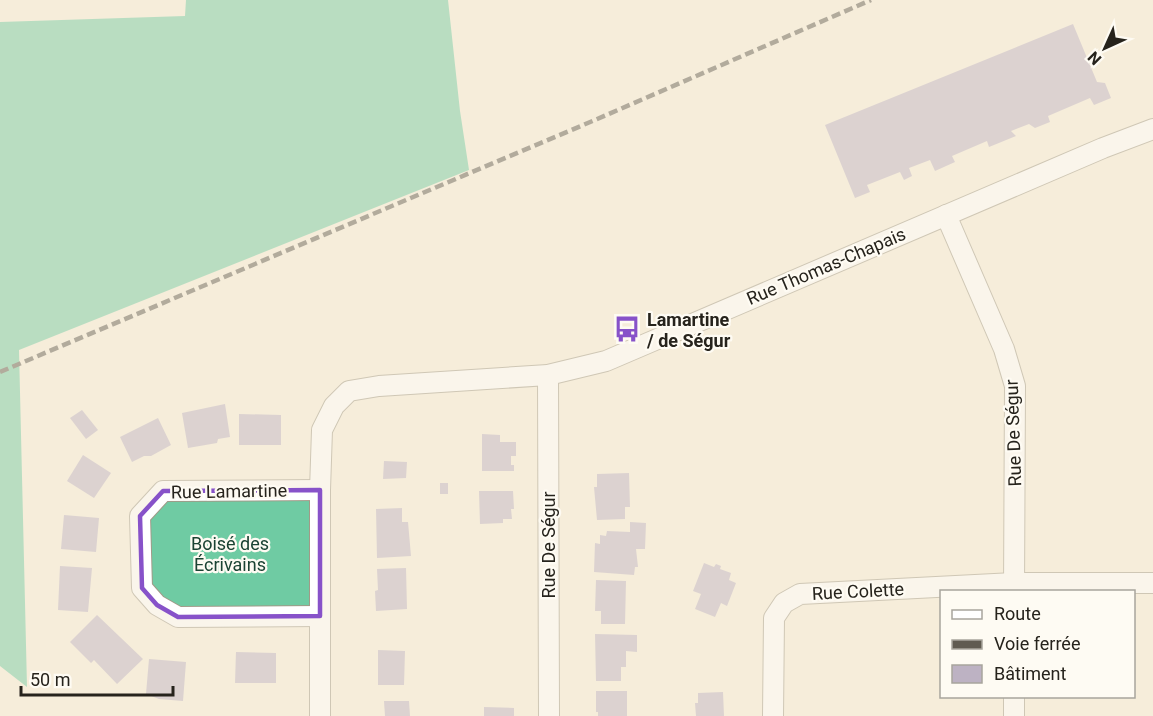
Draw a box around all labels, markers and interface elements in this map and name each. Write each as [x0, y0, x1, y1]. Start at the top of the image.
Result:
north arrow [1075, 18, 1135, 78]
text: N [1084, 48, 1105, 69]
street label: Rue Thomas-Chapais [743, 223, 909, 309]
place label: Lamartine / de Ségur [646, 309, 731, 351]
bus stop icon: Lamartine / de Ségur [612, 314, 642, 344]
street label: Rue De Ségur [1001, 379, 1025, 487]
street label: Rue Lamartine [171, 479, 287, 503]
street label: Rue De Ségur [538, 491, 559, 599]
park label: Boisé des Écrivains [191, 533, 269, 575]
street label: Rue Colette [811, 578, 905, 604]
legend [940, 590, 1135, 698]
text: Route [994, 603, 1041, 624]
text: Voie ferrée [994, 633, 1080, 654]
scale bar [21, 659, 172, 697]
text: Bâtiment [994, 663, 1067, 684]
text: 50 m [30, 669, 70, 690]

